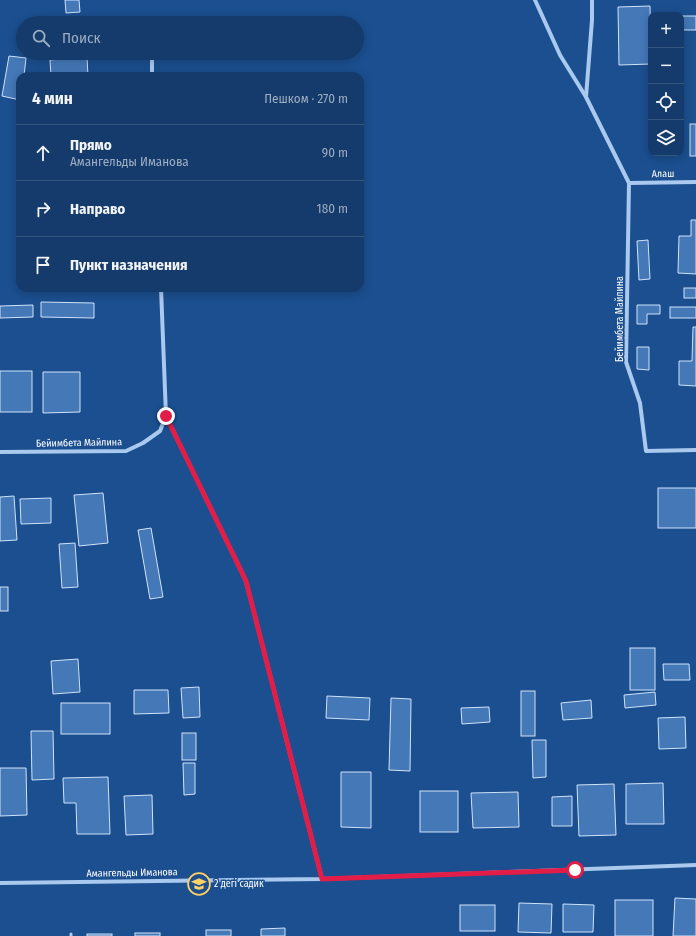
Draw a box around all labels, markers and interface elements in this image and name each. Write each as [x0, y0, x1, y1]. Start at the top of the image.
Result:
map controls [648, 12, 684, 156]
button: + [648, 12, 684, 48]
search box [16, 16, 364, 60]
icon: search [30, 27, 52, 49]
text: Поиск [62, 29, 100, 47]
button: − [648, 48, 684, 84]
button: locate [648, 84, 684, 120]
text: 4 мин [32, 88, 73, 109]
text: Пешком · 270 m [264, 91, 348, 106]
button: layers [648, 120, 684, 156]
text: Прямо [70, 136, 112, 154]
icon: ahead [32, 142, 54, 164]
text: 90 m [322, 145, 348, 160]
text: Амангельды Иманова [70, 154, 189, 169]
street label: Алаш [652, 168, 674, 180]
icon: right [32, 198, 54, 220]
text: Направо [70, 200, 125, 218]
text: 180 m [317, 201, 348, 216]
icon: arrive [32, 254, 54, 276]
text: Пункт назначения [70, 256, 188, 274]
street label: Бейимбета Майлина [614, 276, 626, 362]
route end [157, 407, 175, 425]
street label: Бейимбета Майлина [36, 436, 122, 450]
route start [566, 861, 584, 879]
street label: Амангельды Иманова [86, 866, 178, 880]
school or university icon: 2 дегі садик [186, 871, 212, 897]
place label: 2 дегі садик [214, 877, 264, 890]

